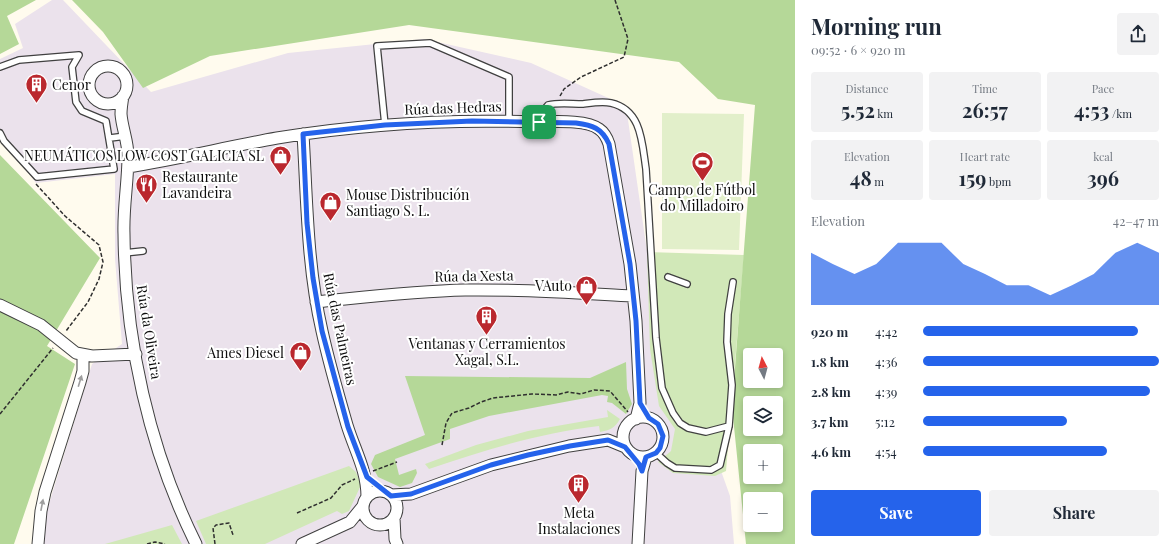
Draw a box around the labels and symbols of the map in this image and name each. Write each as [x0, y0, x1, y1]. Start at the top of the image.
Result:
building icon: Cenor [24, 72, 50, 105]
place label: Cenor [52, 75, 92, 94]
street label: Rúa das Hedras [404, 96, 502, 119]
pin [522, 105, 556, 139]
shop icon: NEUMÁTICOS LOW COST GALICIA SL [267, 143, 293, 176]
place label: NEUMÁTICOS LOW COST GALICIA SL [24, 146, 264, 165]
sports icon: Campo de Fútbol do Milladoiro [689, 149, 715, 182]
place label: Restaurante Lavandeira [162, 167, 238, 202]
restaurant icon: Restaurante Lavandeira [134, 172, 160, 205]
place label: Campo de Fútbol do Milladoiro [648, 180, 756, 215]
place label: Mouse Distribución Santiago S. L. [346, 185, 470, 220]
shop icon: Mouse Distribución Santiago S. L. [318, 190, 344, 223]
street label: Rúa da Xesta [434, 265, 514, 286]
street label: Rúa das Palmeiras [319, 271, 362, 387]
shop icon: VAuto [574, 273, 600, 306]
place label: VAuto [534, 276, 572, 295]
street label: Rúa da Oliveira [133, 283, 166, 381]
building icon: Ventanas y Cerramientos Xagal, S.L. [474, 303, 500, 336]
place label: Ventanas y Cerramientos Xagal, S.L. [407, 334, 566, 369]
shop icon: Ames Diesel [287, 340, 313, 373]
place label: Ames Diesel [206, 343, 284, 362]
north arrow [743, 348, 783, 388]
one-way arrow [77, 375, 83, 387]
building icon: Meta Instalaciones [566, 472, 592, 505]
one-way arrow [39, 499, 45, 511]
place label: Meta Instalaciones [538, 503, 620, 538]

